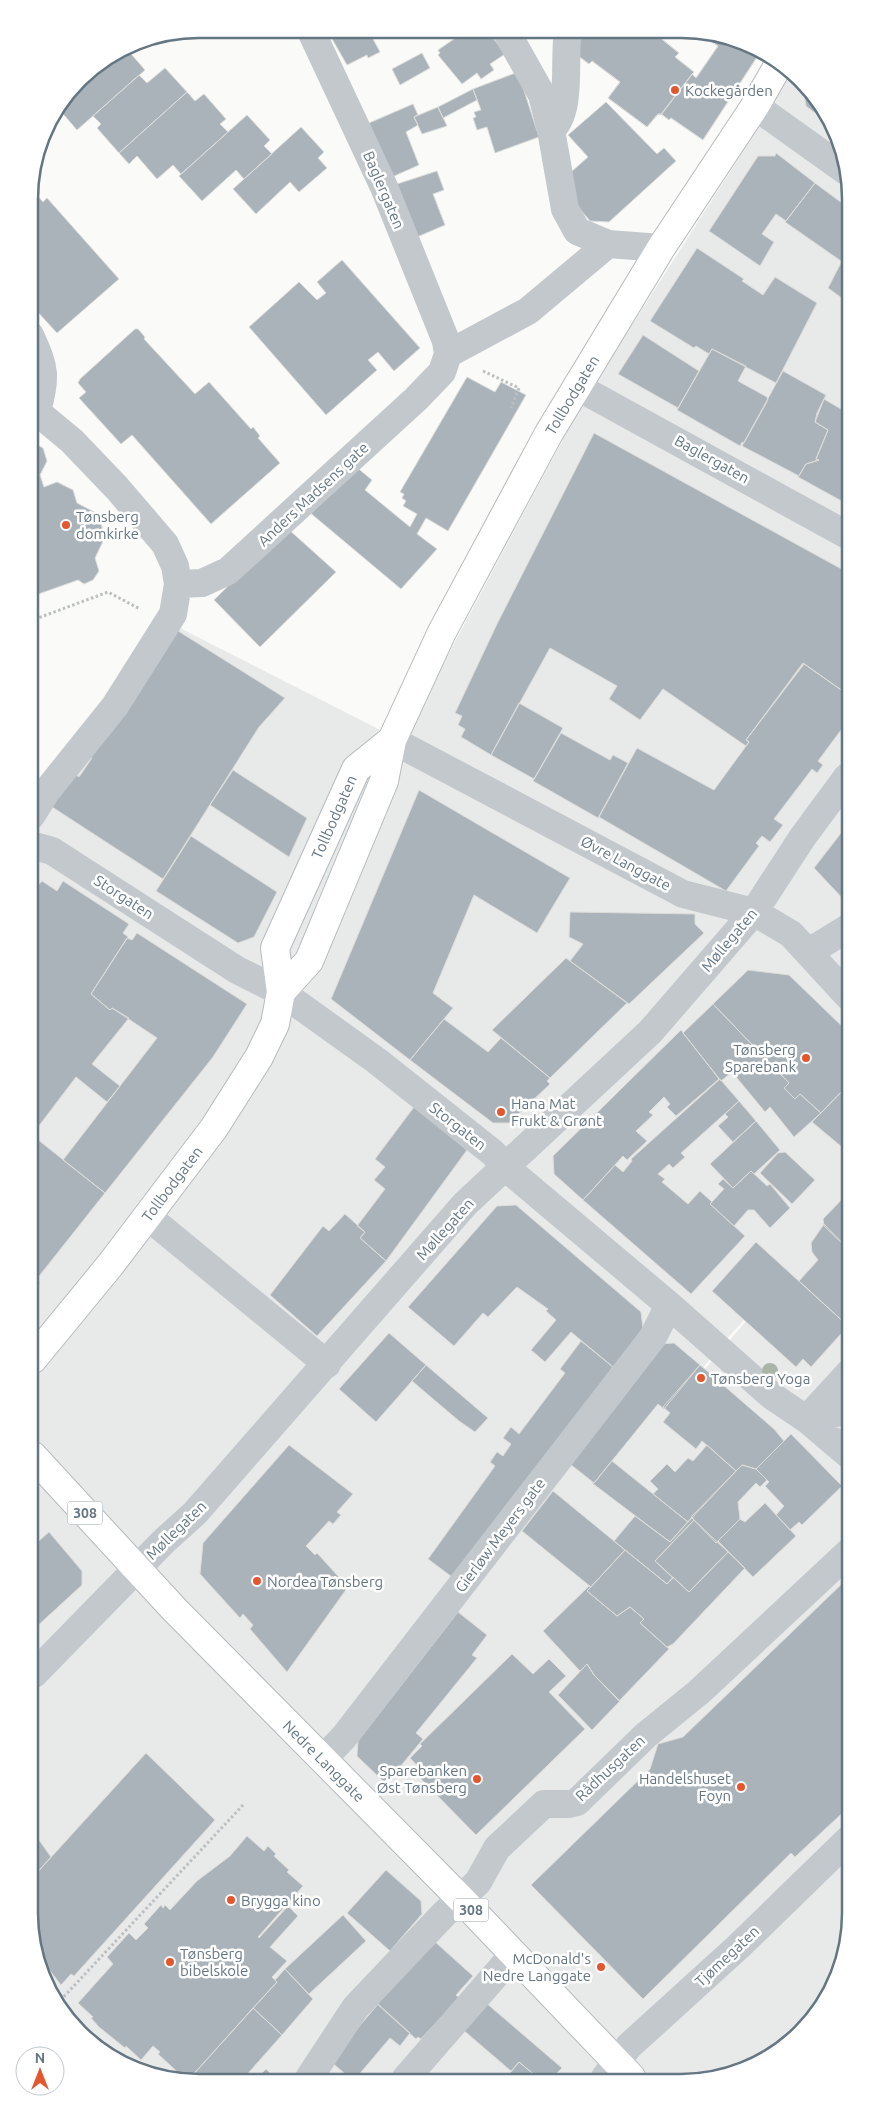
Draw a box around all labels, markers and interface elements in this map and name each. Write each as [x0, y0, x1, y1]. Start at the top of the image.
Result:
place label: Kockegården [685, 82, 773, 99]
marker: Kockegården [669, 84, 681, 96]
street label: Baglergaten [360, 149, 408, 231]
street label: Tollbodgaten [542, 352, 602, 438]
street label: Baglergaten [672, 431, 752, 487]
street label: Anders Madsens gate [254, 439, 372, 549]
place label: Tønsberg domkirke [76, 508, 139, 542]
marker: Tønsberg domkirke [60, 519, 72, 531]
street label: Tollbodgaten [308, 773, 360, 861]
street label: Øvre Langgate [578, 832, 674, 894]
street label: Storgaten [91, 872, 157, 922]
street label: Møllegaten [698, 905, 760, 975]
place label: Tønsberg Sparebank [725, 1041, 796, 1075]
marker: Tønsberg Sparebank [800, 1052, 812, 1064]
place label: Hana Mat Frukt & Grønt [511, 1095, 602, 1129]
street label: Storgaten [426, 1099, 490, 1153]
marker: Hana Mat Frukt & Grønt [495, 1106, 507, 1118]
street label: Tollbodgaten [138, 1143, 206, 1225]
street label: Møllegaten [413, 1195, 477, 1263]
place label: Tønsberg Yoga [711, 1370, 810, 1387]
marker: Tønsberg Yoga [695, 1372, 707, 1384]
street label: Gierløw Meyers gate [452, 1475, 548, 1595]
street label: Møllegaten [142, 1497, 210, 1563]
road number: 308 [68, 1502, 102, 1525]
place label: Nordea Tønsberg [267, 1573, 383, 1590]
marker: Nordea Tønsberg [251, 1575, 263, 1587]
street label: Nedre Langgate [280, 1717, 368, 1805]
street label: Rådhusgaten [572, 1732, 648, 1804]
place label: Sparebanken Øst Tønsberg [377, 1762, 467, 1796]
place label: Handelshuset Foyn [639, 1770, 731, 1804]
marker: Sparebanken Øst Tønsberg [471, 1773, 483, 1785]
marker: Handelshuset Foyn [735, 1781, 747, 1793]
place label: Brygga kino [241, 1892, 321, 1909]
marker: Brygga kino [225, 1894, 237, 1906]
road number: 308 [454, 1898, 488, 1922]
street label: Tjømegaten [692, 1922, 762, 1990]
place label: Tønsberg bibelskole [180, 1945, 248, 1979]
place label: McDonald's Nedre Langgate [483, 1950, 591, 1984]
marker: Tønsberg bibelskole [164, 1956, 176, 1968]
marker: McDonald's Nedre Langgate [595, 1961, 607, 1973]
north arrow [15, 2046, 65, 2096]
text: N [35, 2050, 45, 2066]

